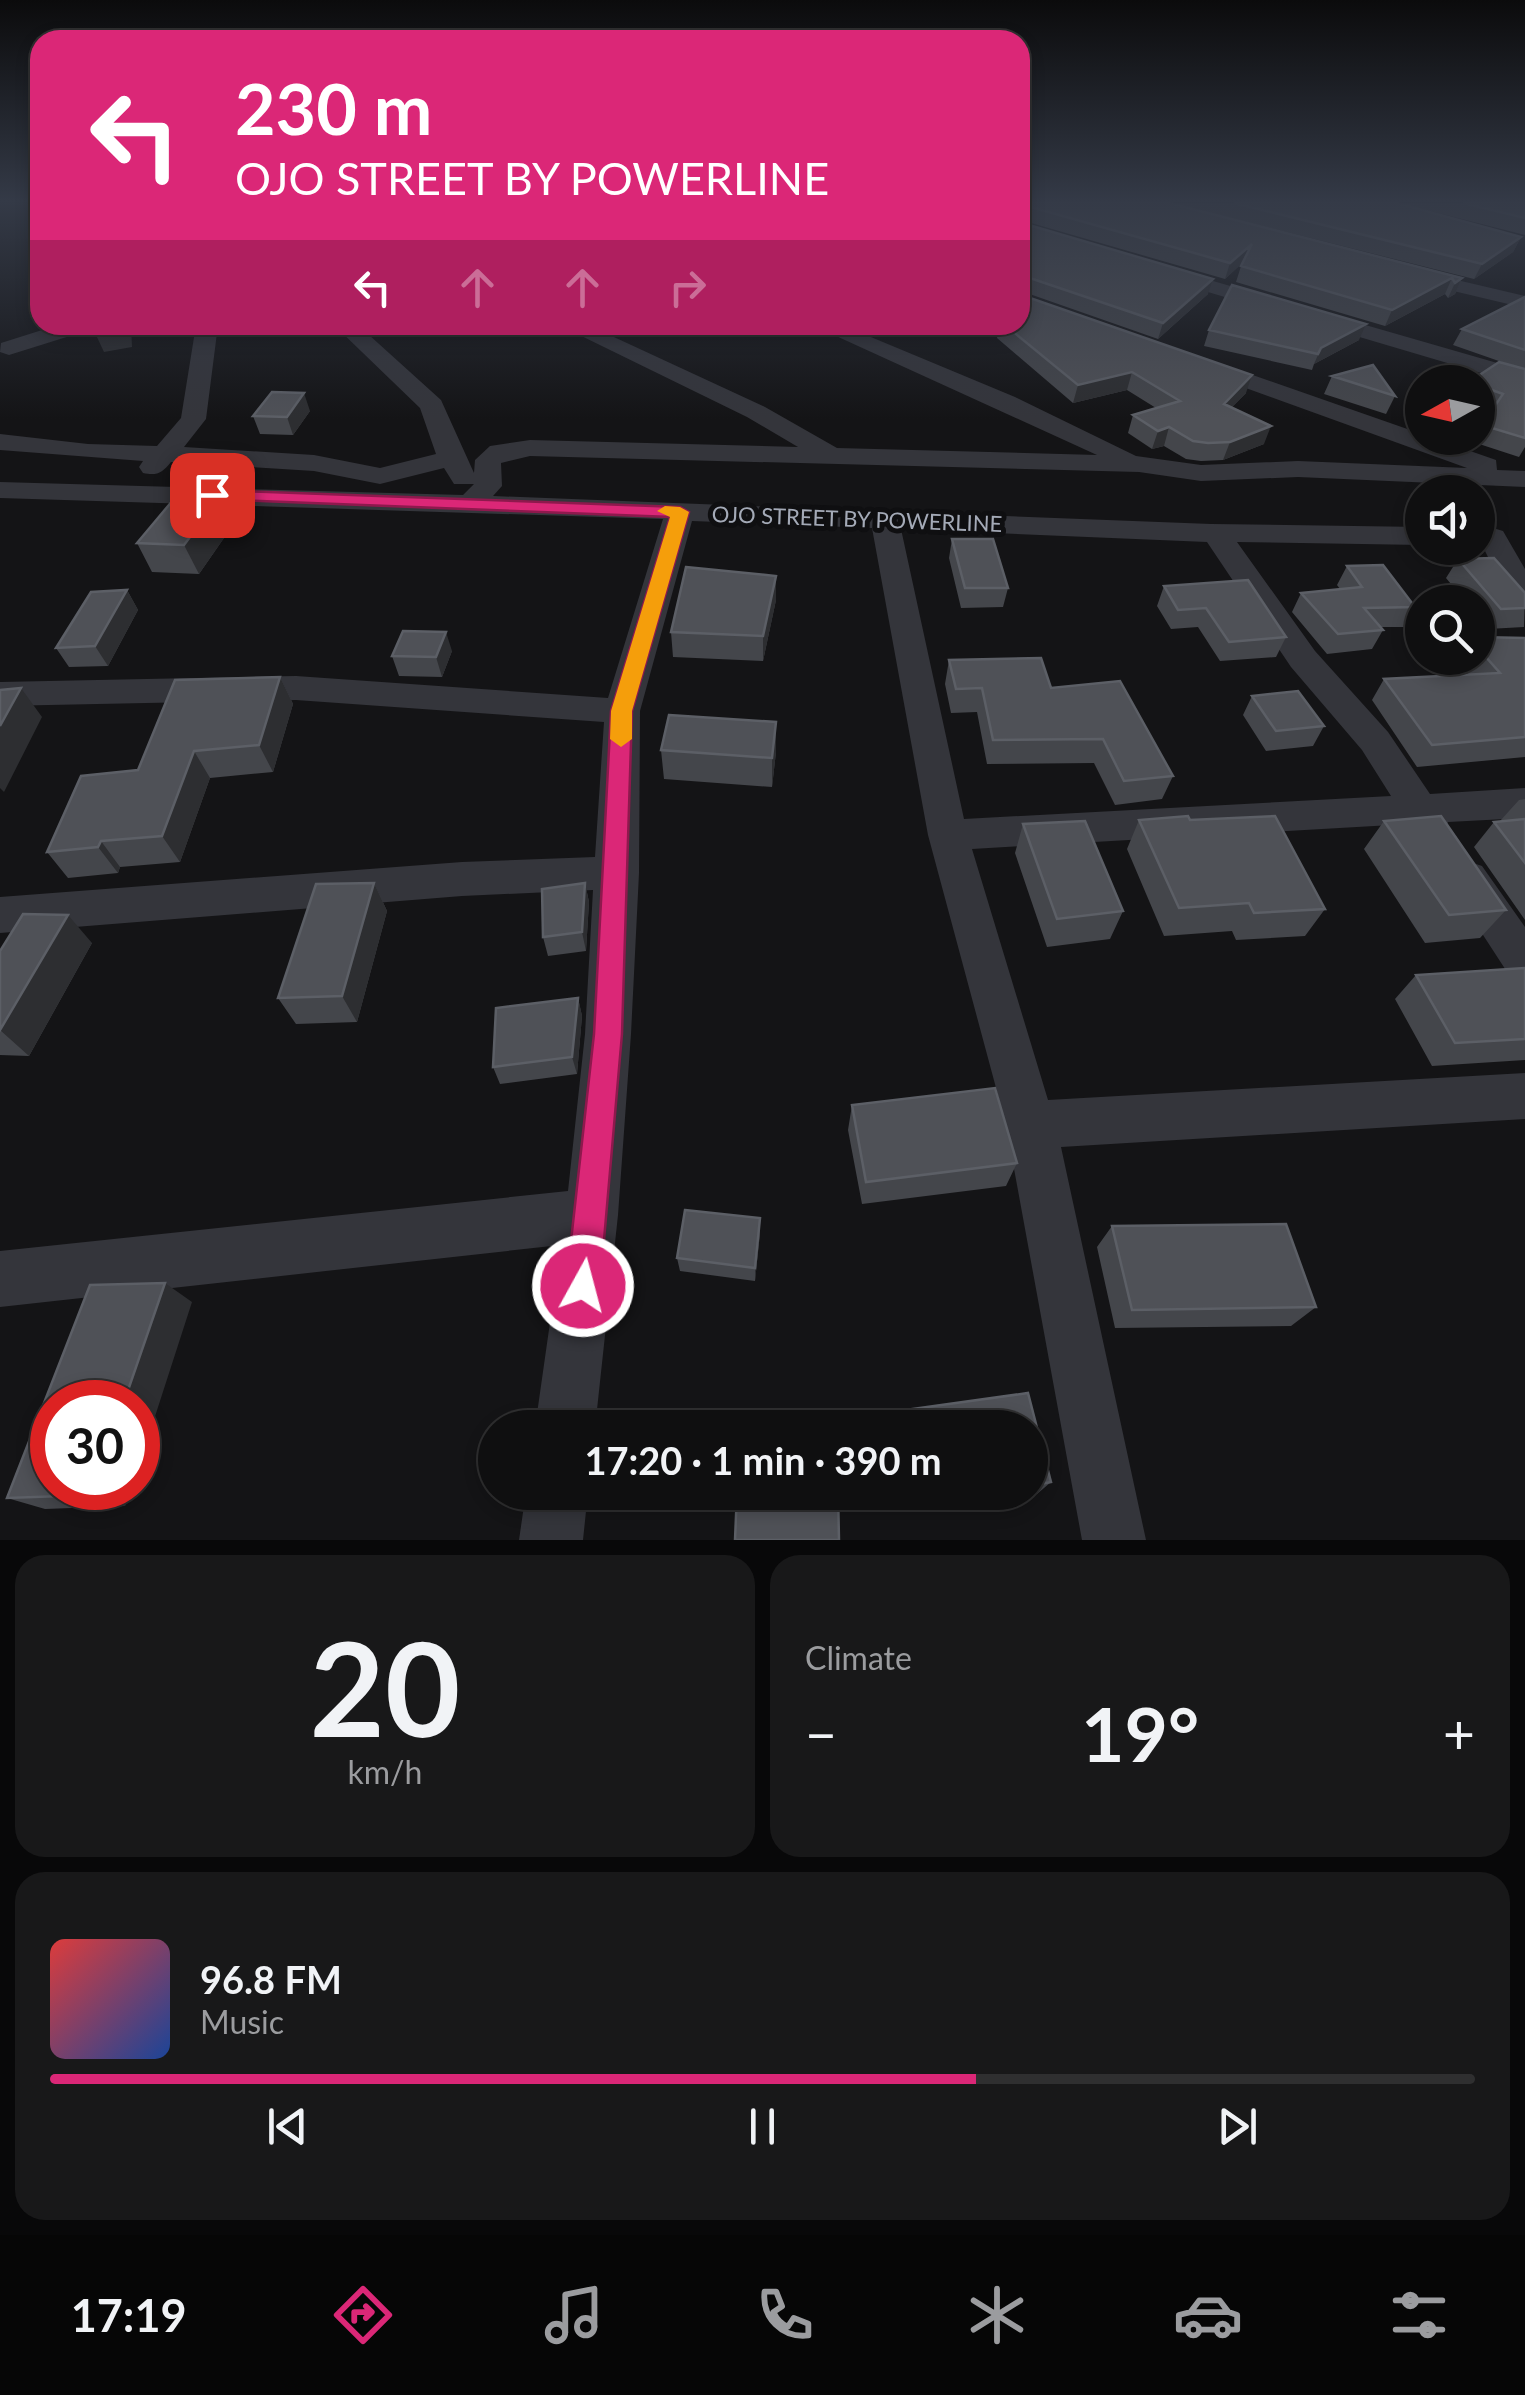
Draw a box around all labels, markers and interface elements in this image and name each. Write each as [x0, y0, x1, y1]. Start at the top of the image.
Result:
text: 230 m [235, 66, 432, 150]
icon: left [70, 70, 200, 200]
text: OJO STREET BY POWERLINE [235, 151, 829, 205]
icon: left [345, 260, 400, 315]
icon: ahead [450, 260, 505, 315]
icon: ahead [555, 260, 610, 315]
icon: right [660, 260, 715, 315]
north arrow [1405, 365, 1495, 455]
map controls [1405, 365, 1495, 675]
pin [170, 453, 255, 538]
icon: arrive [185, 468, 240, 523]
button: sound [1405, 475, 1495, 565]
street label: OJO STREET BY POWERLINE [711, 500, 1003, 537]
button: search [1405, 585, 1495, 675]
position arrow [531, 1234, 635, 1338]
speed limit sign: 30 [30, 1380, 160, 1510]
text: 17:20 · 1 min · 390 m [584, 1437, 942, 1483]
text: 20 [310, 1609, 460, 1765]
text: Climate [805, 1638, 912, 1677]
text: 19° [1081, 1688, 1199, 1778]
text: − [805, 1700, 837, 1766]
text: + [1443, 1700, 1475, 1766]
text: km/h [348, 1752, 422, 1791]
text: 96.8 FM [200, 1956, 342, 2002]
text: Music [200, 2002, 284, 2041]
icon: previous [260, 2099, 315, 2154]
icon: pause [735, 2099, 790, 2154]
icon: next [1210, 2099, 1265, 2154]
icon: directions [328, 2280, 398, 2350]
icon: music [539, 2280, 609, 2350]
icon: phone [750, 2280, 820, 2350]
icon: climate [962, 2280, 1032, 2350]
icon: car [1173, 2280, 1243, 2350]
icon: filters [1384, 2280, 1454, 2350]
text: 17:19 [71, 2288, 187, 2342]

